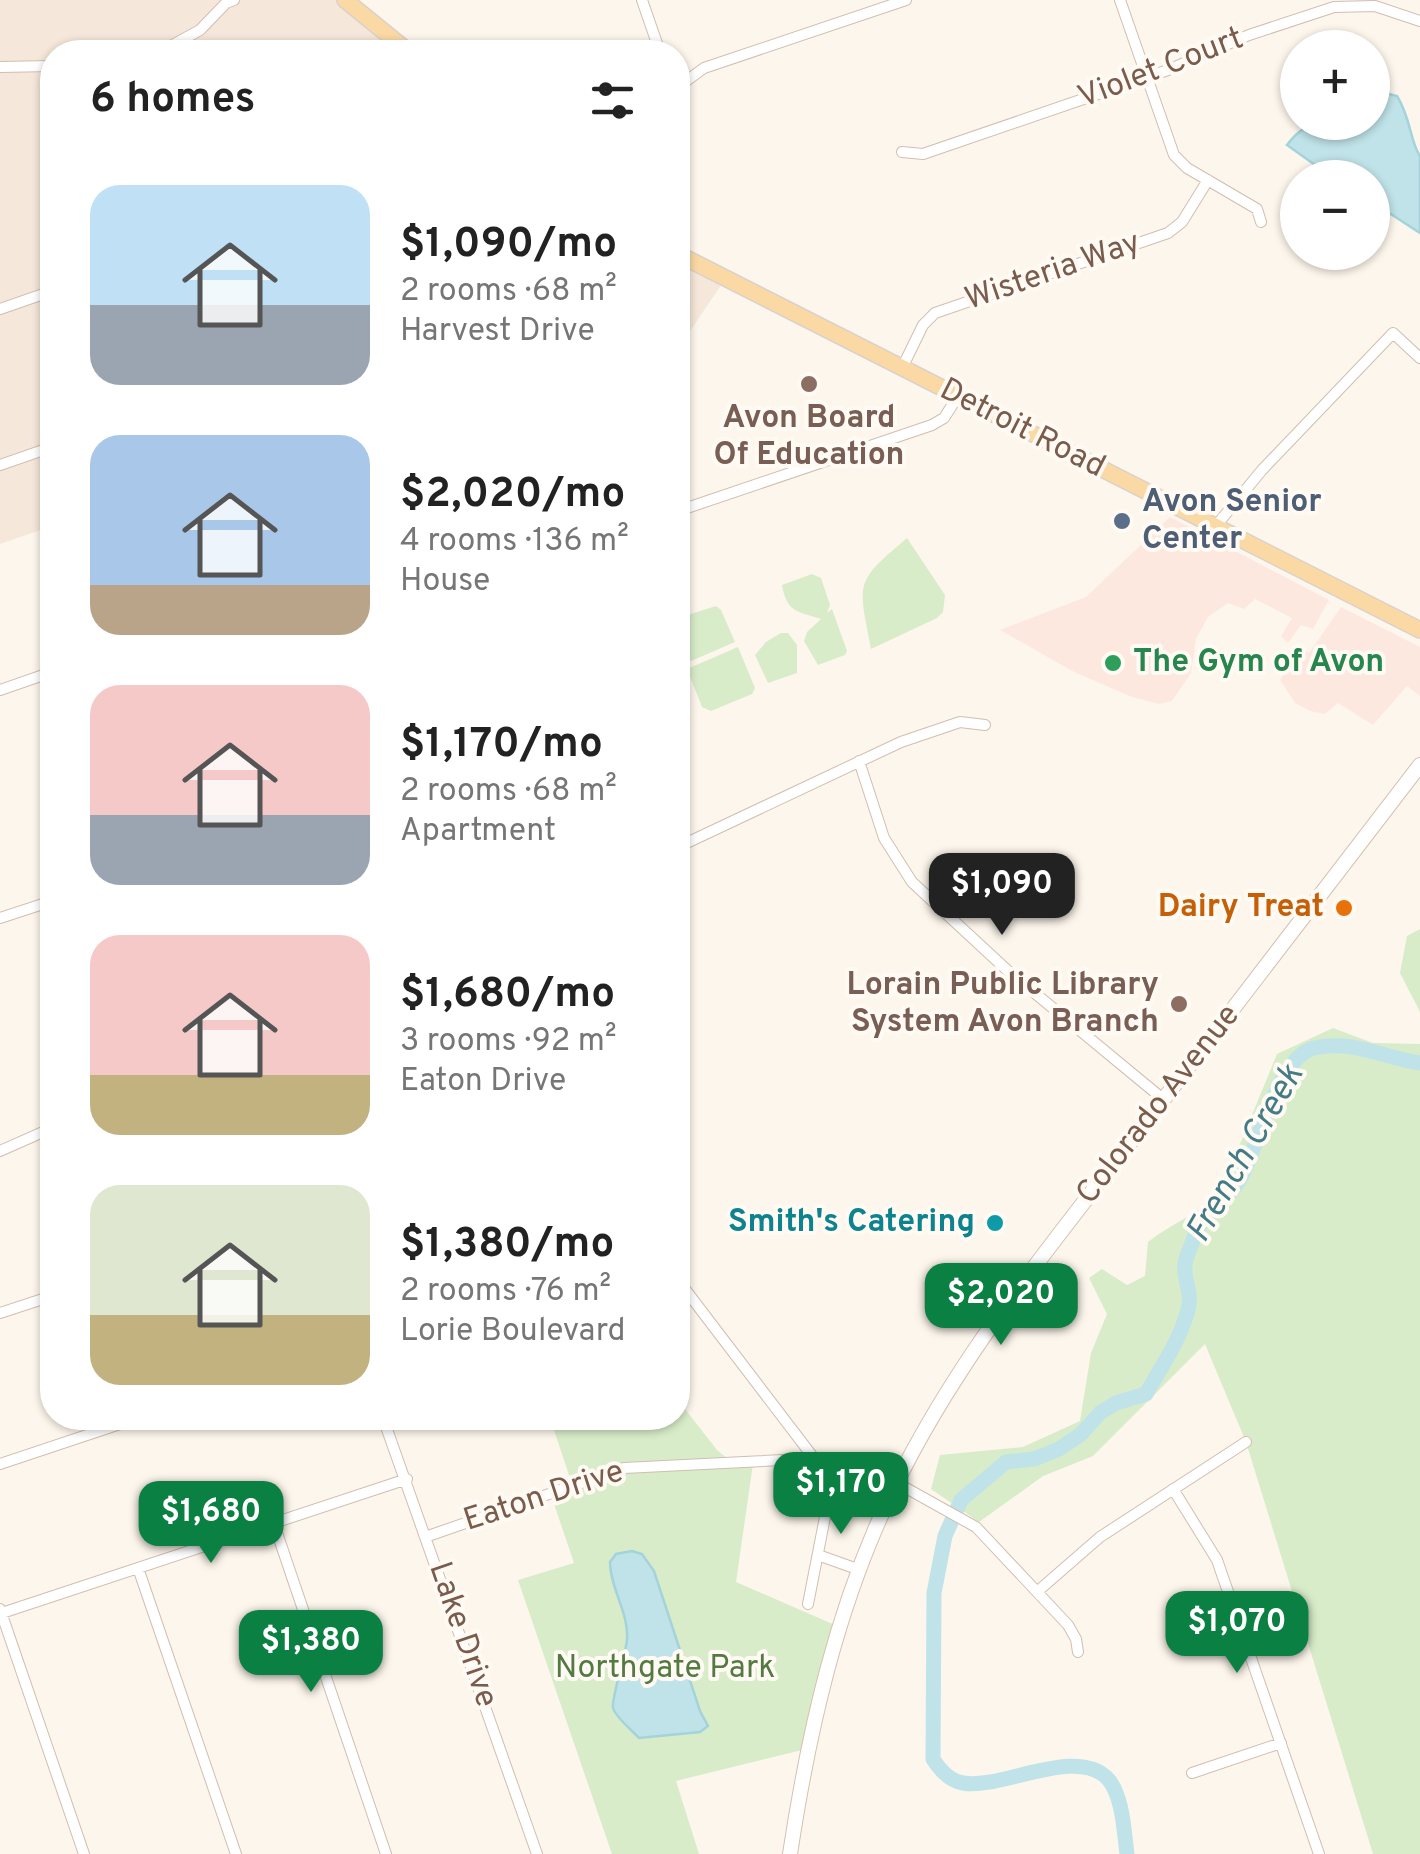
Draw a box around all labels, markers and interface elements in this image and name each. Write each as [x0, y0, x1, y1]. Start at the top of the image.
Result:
street label: Violet Court [1073, 19, 1249, 119]
map controls [1280, 30, 1390, 270]
button: + [1280, 30, 1390, 140]
icon: filters [585, 73, 640, 128]
text: 6 homes [90, 74, 255, 127]
button: − [1280, 160, 1390, 270]
text: $1,090/mo [400, 219, 617, 272]
street label: Wisteria Way [960, 223, 1146, 321]
icon: home [170, 225, 290, 345]
text: 2 rooms · 68 m² [400, 272, 617, 312]
text: Harvest Drive [400, 312, 595, 352]
street label: Detroit Road [932, 370, 1112, 488]
marker: Avon Board Of Education [798, 373, 820, 395]
place label: Avon Board Of Education [714, 399, 904, 476]
text: $2,020/mo [400, 469, 625, 522]
icon: home [170, 475, 290, 595]
place label: Avon Senior Center [1142, 483, 1322, 560]
marker: Avon Senior Center [1111, 510, 1133, 532]
text: 4 rooms · 136 m² [400, 522, 629, 562]
text: House [400, 562, 490, 602]
place label: The Gym of Avon [1133, 643, 1384, 683]
marker: The Gym of Avon [1102, 652, 1124, 674]
text: $1,170/mo [400, 719, 603, 772]
icon: home [170, 725, 290, 845]
text: 2 rooms · 68 m² [400, 772, 617, 812]
text: Apartment [400, 812, 556, 852]
pin: $1,090 [921, 853, 1083, 938]
text: $1,090 [951, 865, 1053, 905]
place label: Dairy Treat [1158, 888, 1324, 928]
marker: Dairy Treat [1333, 897, 1355, 919]
place label: Lorain Public Library System Avon Branch [847, 966, 1159, 1043]
text: $1,680/mo [400, 969, 615, 1022]
icon: home [170, 975, 290, 1095]
marker: Lorain Public Library System Avon Branch [1168, 993, 1190, 1015]
street label: Colorado Avenue [1068, 997, 1250, 1213]
text: 3 rooms · 92 m² [400, 1022, 617, 1062]
water label: French Creek [1177, 1056, 1315, 1251]
text: Eaton Drive [400, 1062, 566, 1102]
place label: Smith's Catering [728, 1203, 975, 1243]
marker: Smith's Catering [984, 1212, 1006, 1234]
text: $1,380/mo [400, 1219, 614, 1272]
icon: home [170, 1225, 290, 1345]
pin: $2,020 [920, 1263, 1082, 1348]
text: 2 rooms · 76 m² [400, 1272, 611, 1312]
text: $2,020 [947, 1275, 1055, 1315]
text: Lorie Boulevard [400, 1312, 625, 1352]
street label: Eaton Drive [459, 1452, 629, 1542]
pin: $1,170 [760, 1452, 922, 1537]
text: $1,170 [795, 1464, 887, 1504]
pin: $1,680 [130, 1481, 292, 1566]
text: $1,680 [161, 1493, 261, 1533]
street label: Lake Drive [418, 1557, 506, 1713]
pin: $1,070 [1156, 1591, 1318, 1676]
text: $1,070 [1187, 1603, 1287, 1643]
pin: $1,380 [230, 1610, 392, 1695]
text: $1,380 [261, 1622, 361, 1662]
park label: Northgate Park [555, 1649, 775, 1689]

